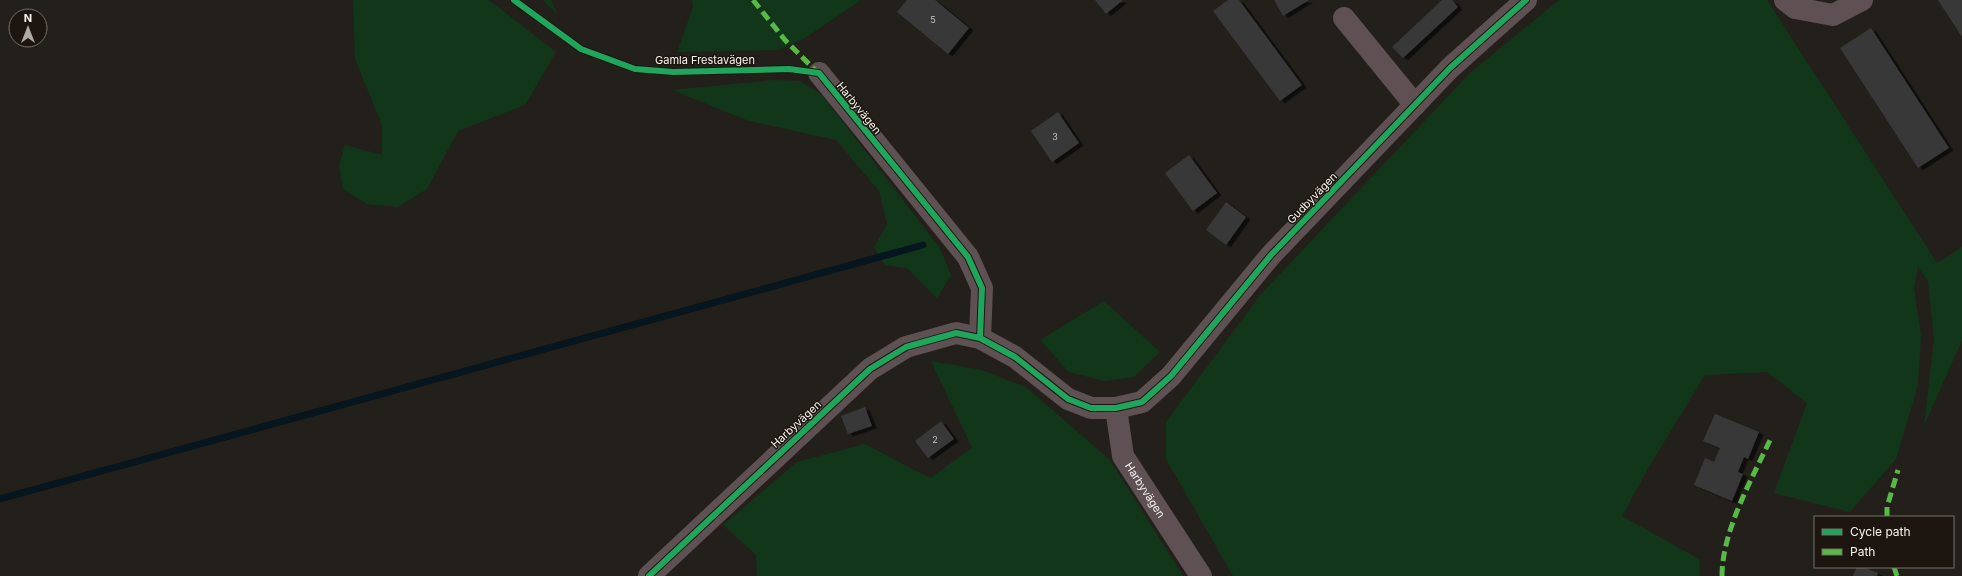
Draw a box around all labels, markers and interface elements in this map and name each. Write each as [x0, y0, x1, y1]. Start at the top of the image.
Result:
north arrow [8, 8, 48, 48]
text: N [24, 11, 32, 25]
house number: 5 [930, 14, 936, 25]
street label: Gamla Frestavägen [655, 53, 755, 67]
street label: Harbyvägen [834, 79, 884, 137]
house number: 3 [1052, 131, 1058, 142]
street label: Gudbyvägen [1284, 169, 1340, 227]
street label: Harbyvägen [768, 397, 824, 451]
house number: 2 [932, 434, 938, 445]
street label: Harbyvägen [1122, 460, 1168, 520]
legend [1814, 516, 1954, 568]
text: Cycle path [1850, 524, 1911, 539]
text: Path [1850, 544, 1875, 559]

